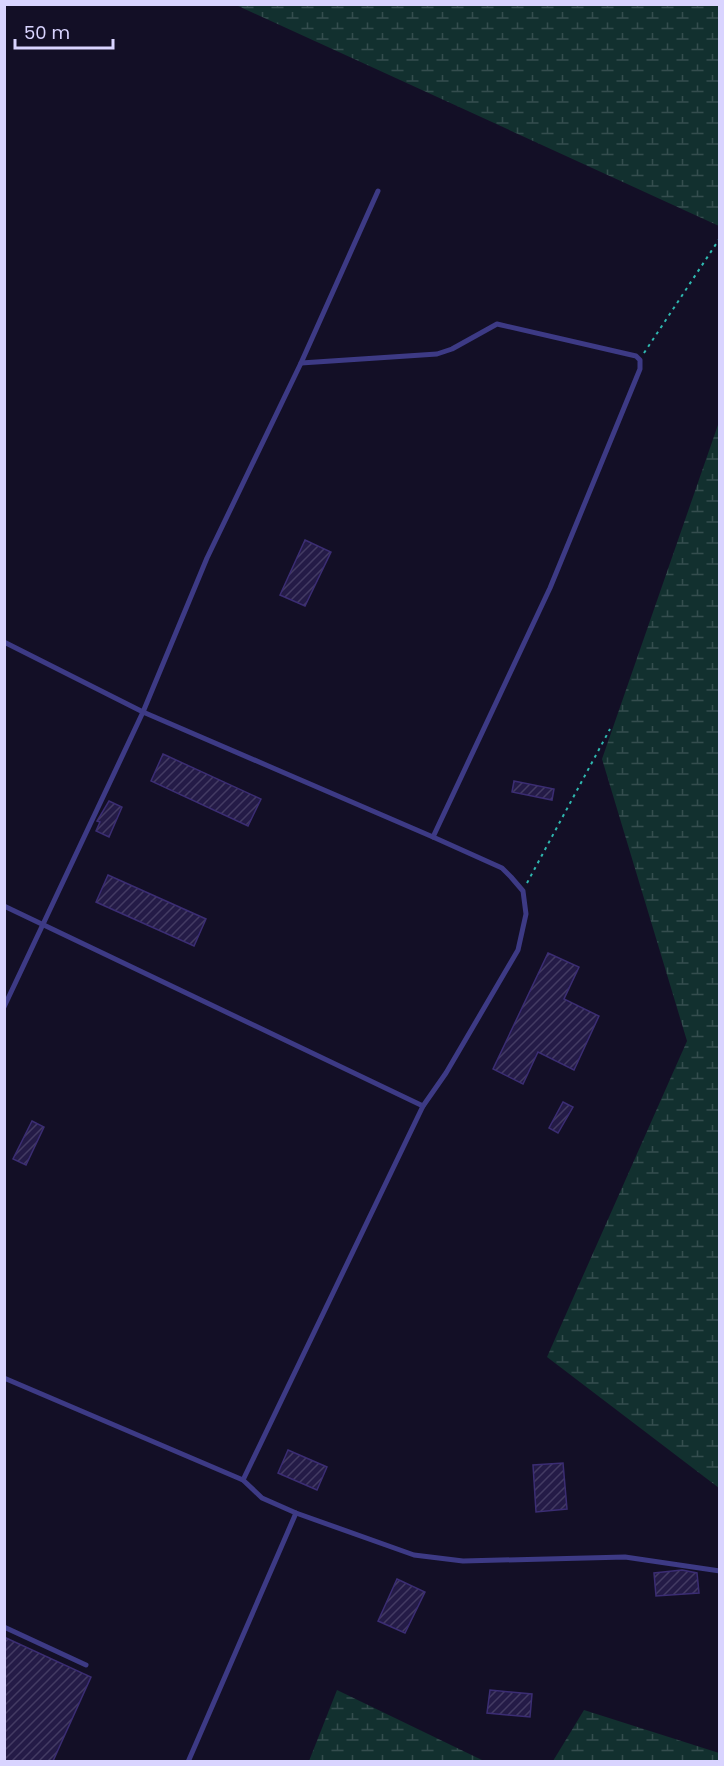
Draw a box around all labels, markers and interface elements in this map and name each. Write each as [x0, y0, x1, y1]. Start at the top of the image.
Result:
scale bar [15, 12, 112, 50]
text: 50 m [24, 20, 70, 45]

